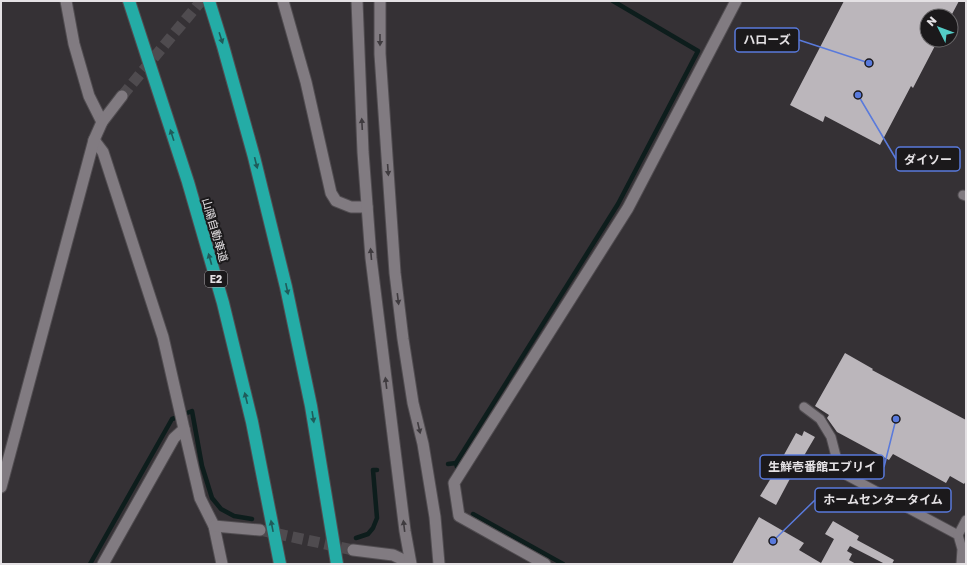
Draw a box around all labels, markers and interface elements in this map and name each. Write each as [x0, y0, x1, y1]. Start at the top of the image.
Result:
north arrow [919, 8, 959, 48]
text: N [924, 14, 939, 28]
callout: ハローズ [735, 28, 799, 52]
one-way arrow [218, 32, 224, 44]
text: ハローズ [743, 32, 791, 47]
one-way arrow [377, 34, 383, 47]
one-way arrow [359, 117, 365, 130]
one-way arrow [169, 128, 175, 140]
callout: ダイソー [896, 147, 960, 171]
text: ダイソー [904, 152, 952, 167]
one-way arrow [253, 157, 259, 169]
one-way arrow [385, 164, 392, 176]
street label: 山陽自動車道 [200, 196, 231, 263]
one-way arrow [367, 248, 374, 260]
one-way arrow [207, 253, 213, 265]
road number: E2 [205, 271, 227, 287]
one-way arrow [284, 283, 290, 296]
one-way arrow [395, 293, 402, 305]
one-way arrow [383, 377, 389, 389]
one-way arrow [243, 392, 249, 405]
one-way arrow [310, 411, 316, 423]
one-way arrow [416, 422, 422, 434]
callout: 生鮮壱番館エブリイ [760, 455, 884, 479]
text: 生鮮壱番館エブリイ [768, 459, 876, 474]
callout: ホームセンタータイム [815, 488, 951, 512]
text: ホームセンタータイム [823, 492, 943, 507]
one-way arrow [269, 520, 275, 532]
one-way arrow [401, 520, 407, 532]

